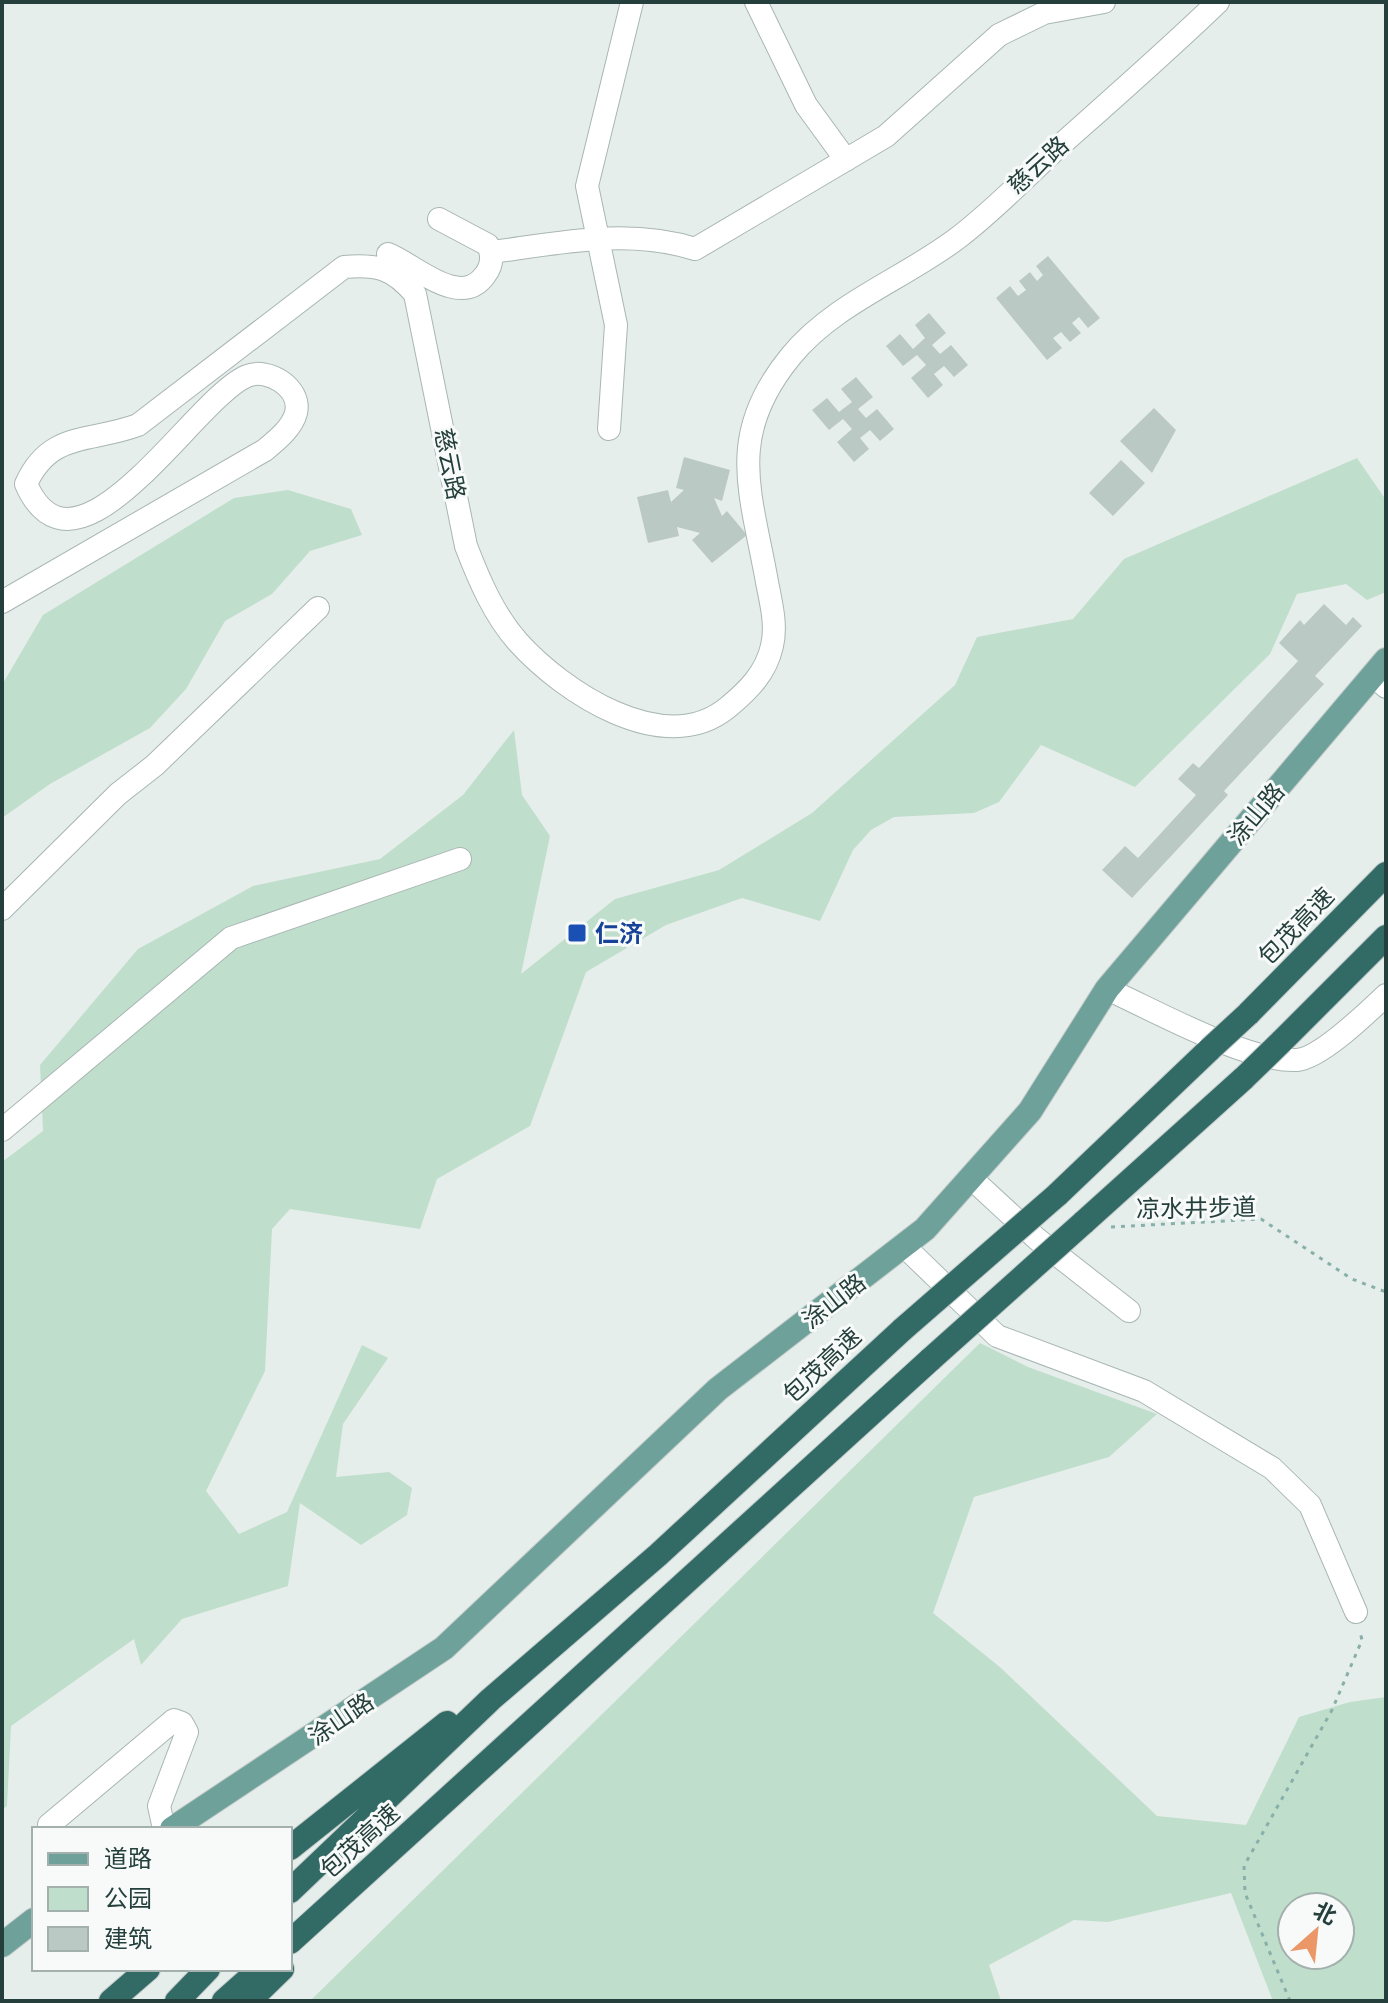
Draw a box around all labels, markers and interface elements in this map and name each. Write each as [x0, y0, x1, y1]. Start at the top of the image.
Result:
street label: 慈云路 [1001, 129, 1075, 201]
street label: 慈云路 [428, 426, 472, 502]
street label: 涂山路 [1221, 776, 1291, 852]
street label: 包茂高速 [1252, 881, 1340, 971]
place label: 仁济 [595, 918, 643, 949]
marker: 仁济 [566, 922, 588, 944]
street label: 凉水井步道 [1136, 1191, 1256, 1225]
street label: 涂山路 [796, 1267, 872, 1335]
street label: 包茂高速 [776, 1321, 868, 1409]
street label: 涂山路 [302, 1686, 380, 1752]
street label: 包茂高速 [314, 1797, 406, 1885]
legend [32, 1827, 292, 1971]
text: 道路 [104, 1843, 152, 1874]
text: 公园 [104, 1883, 152, 1914]
north arrow [1276, 1891, 1356, 1971]
text: 北 [1309, 1896, 1341, 1931]
text: 建筑 [104, 1923, 152, 1954]

